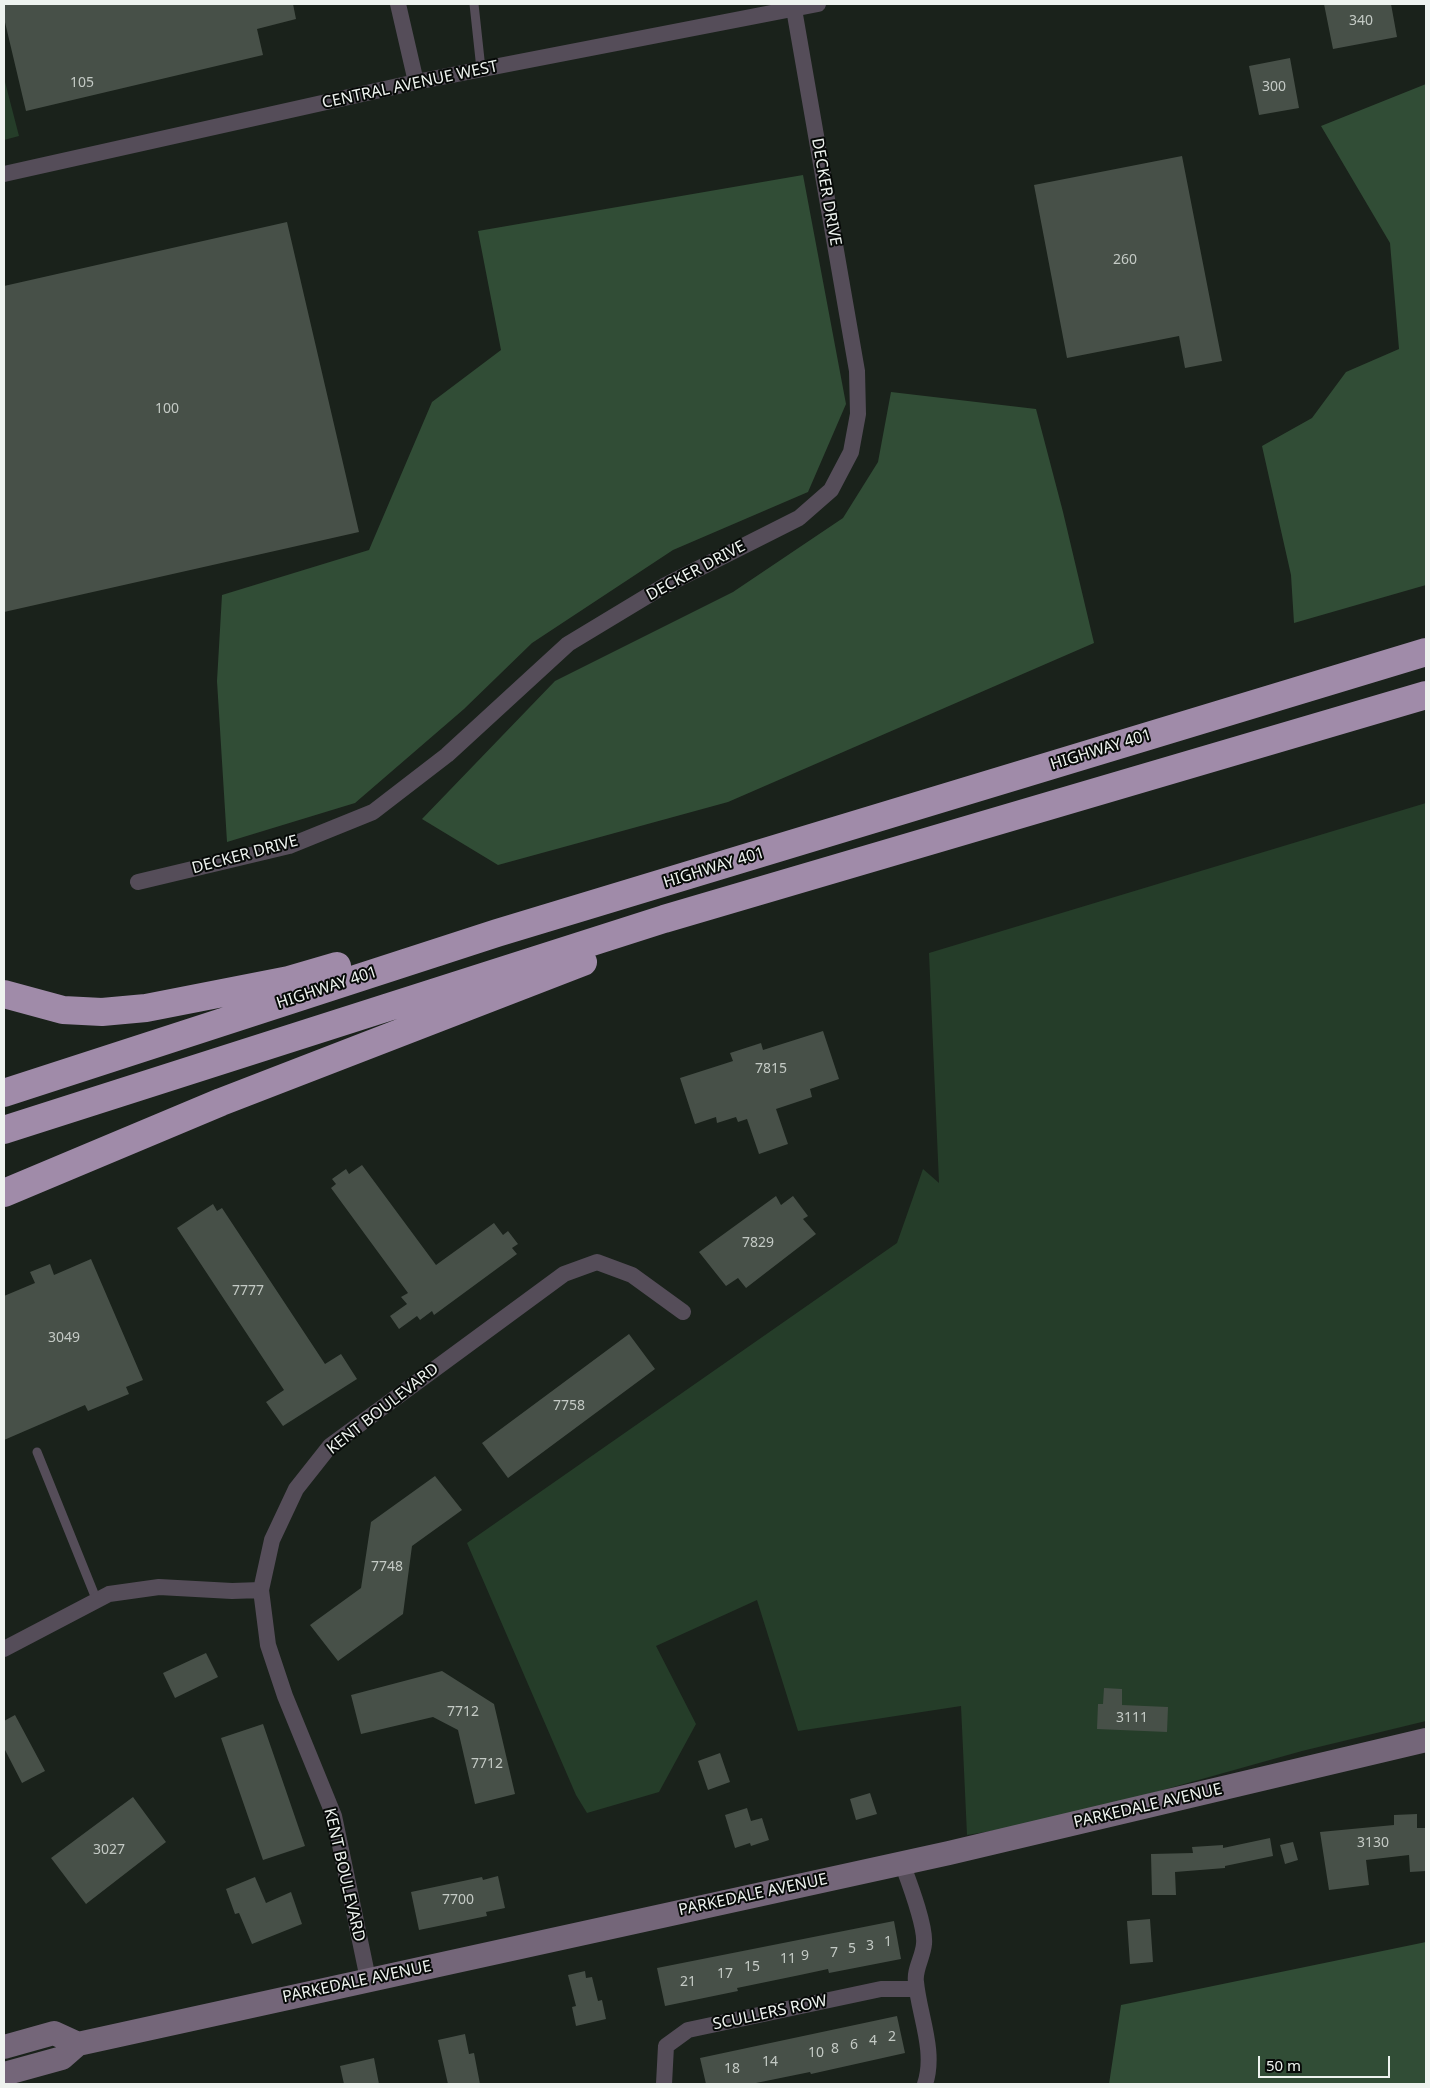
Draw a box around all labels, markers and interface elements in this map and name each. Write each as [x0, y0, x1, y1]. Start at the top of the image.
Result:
house number: 340 [1349, 13, 1373, 29]
street label: CENTRAL AVENUE WEST [320, 57, 500, 113]
house number: 105 [70, 75, 94, 91]
house number: 300 [1262, 79, 1286, 95]
street label: DECKER DRIVE [807, 137, 845, 247]
house number: 260 [1113, 252, 1137, 268]
house number: 100 [155, 401, 179, 417]
street label: DECKER DRIVE [643, 537, 749, 605]
street label: HIGHWAY 401 [1048, 725, 1154, 775]
street label: DECKER DRIVE [190, 832, 300, 878]
street label: HIGHWAY 401 [661, 843, 767, 893]
street label: HIGHWAY 401 [274, 963, 380, 1013]
house number: 7815 [755, 1061, 787, 1077]
house number: 7829 [742, 1235, 774, 1251]
house number: 7777 [232, 1283, 264, 1299]
house number: 3049 [48, 1330, 80, 1346]
street label: KENT BOULEVARD [323, 1359, 443, 1459]
house number: 7758 [553, 1398, 585, 1414]
house number: 7748 [371, 1559, 403, 1575]
house number: 7712 [447, 1704, 479, 1720]
house number: 3111 [1116, 1710, 1148, 1726]
house number: 7712 [471, 1756, 503, 1772]
street label: PARKEDALE AVENUE [1072, 1780, 1224, 1832]
street label: KENT BOULEVARD [319, 1806, 369, 1944]
house number: 3130 [1357, 1835, 1389, 1851]
house number: 3027 [93, 1842, 125, 1858]
street label: PARKEDALE AVENUE [677, 1870, 829, 1920]
house number: 7700 [442, 1892, 474, 1908]
house number: 1 [884, 1934, 892, 1950]
house number: 3 [866, 1938, 874, 1954]
house number: 5 [848, 1941, 856, 1957]
house number: 7 [830, 1945, 838, 1961]
house number: 9 [801, 1948, 809, 1964]
house number: 11 [780, 1951, 796, 1967]
street label: PARKEDALE AVENUE [281, 1957, 433, 2007]
house number: 15 [744, 1959, 760, 1975]
house number: 17 [717, 1966, 733, 1982]
house number: 21 [680, 1974, 696, 1990]
street label: SCULLERS ROW [711, 1992, 829, 2034]
house number: 2 [888, 2029, 896, 2045]
house number: 4 [869, 2033, 877, 2049]
house number: 6 [850, 2037, 858, 2053]
house number: 8 [831, 2041, 839, 2057]
house number: 10 [808, 2045, 824, 2061]
scale bar [1260, 2046, 1392, 2078]
house number: 14 [762, 2054, 778, 2070]
text: 50 m [1266, 2055, 1301, 2075]
house number: 18 [724, 2061, 740, 2077]

